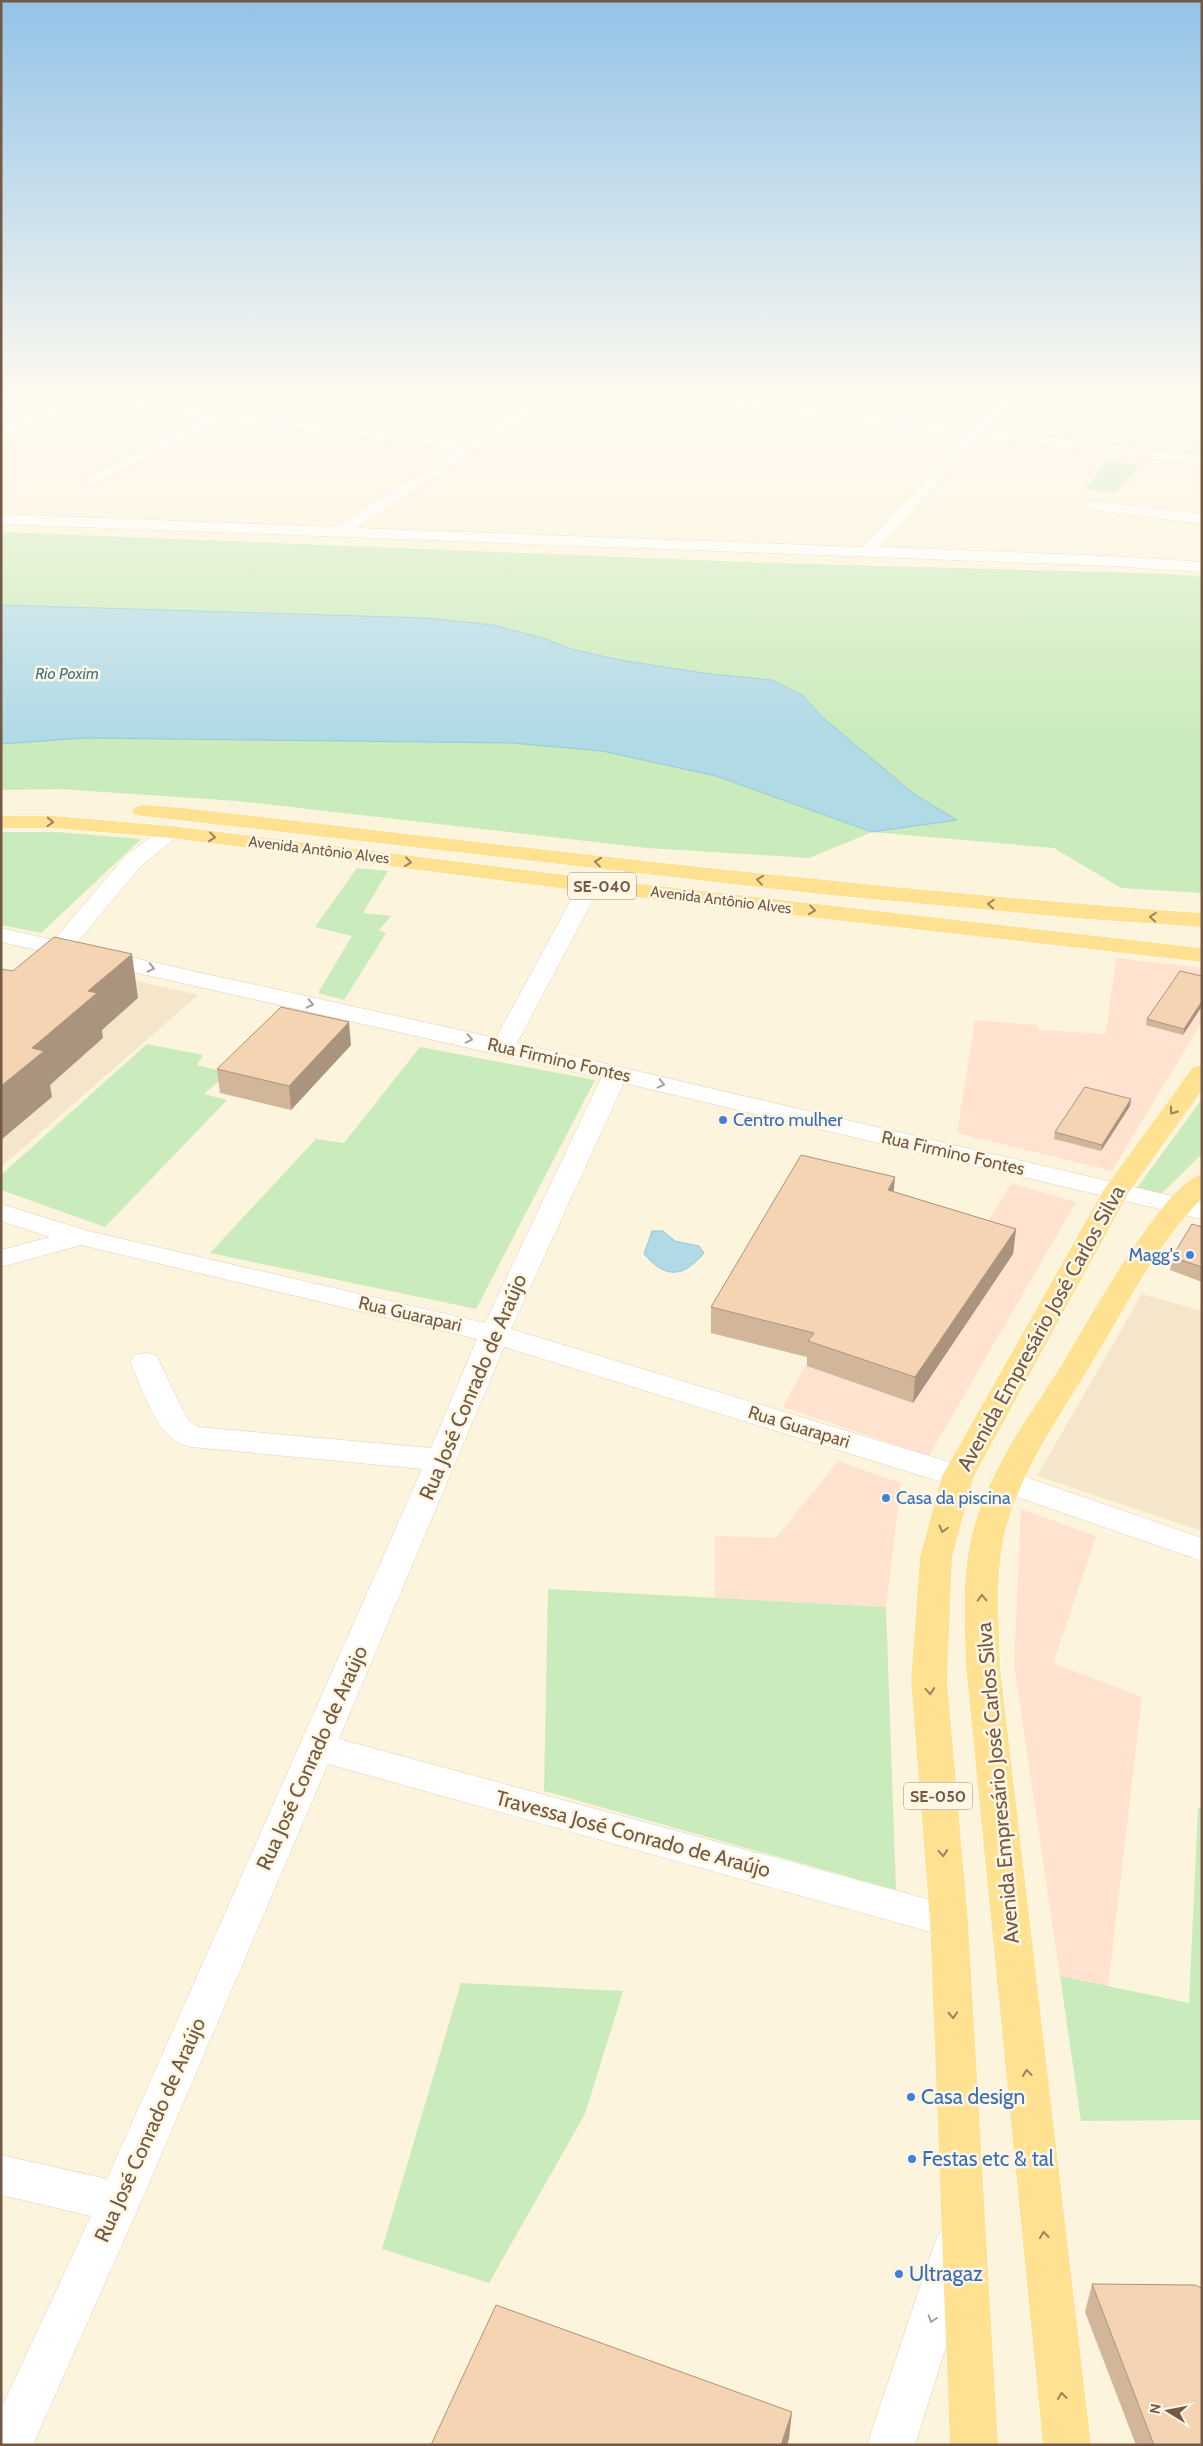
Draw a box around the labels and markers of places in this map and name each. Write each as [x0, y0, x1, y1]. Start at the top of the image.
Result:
place label: Centro mulher [733, 1109, 843, 1131]
marker: Centro mulher [717, 1114, 729, 1126]
place label: Magg's [1129, 1244, 1180, 1266]
marker: Magg's [1184, 1249, 1196, 1261]
place label: Casa da piscina [896, 1487, 1011, 1509]
marker: Casa da piscina [880, 1492, 892, 1504]
place label: Casa design [921, 2084, 1025, 2109]
marker: Casa design [905, 2091, 917, 2103]
place label: Festas etc & tal [922, 2146, 1054, 2171]
marker: Festas etc & tal [906, 2153, 918, 2165]
place label: Ultragaz [909, 2261, 983, 2286]
marker: Ultragaz [893, 2268, 905, 2280]

